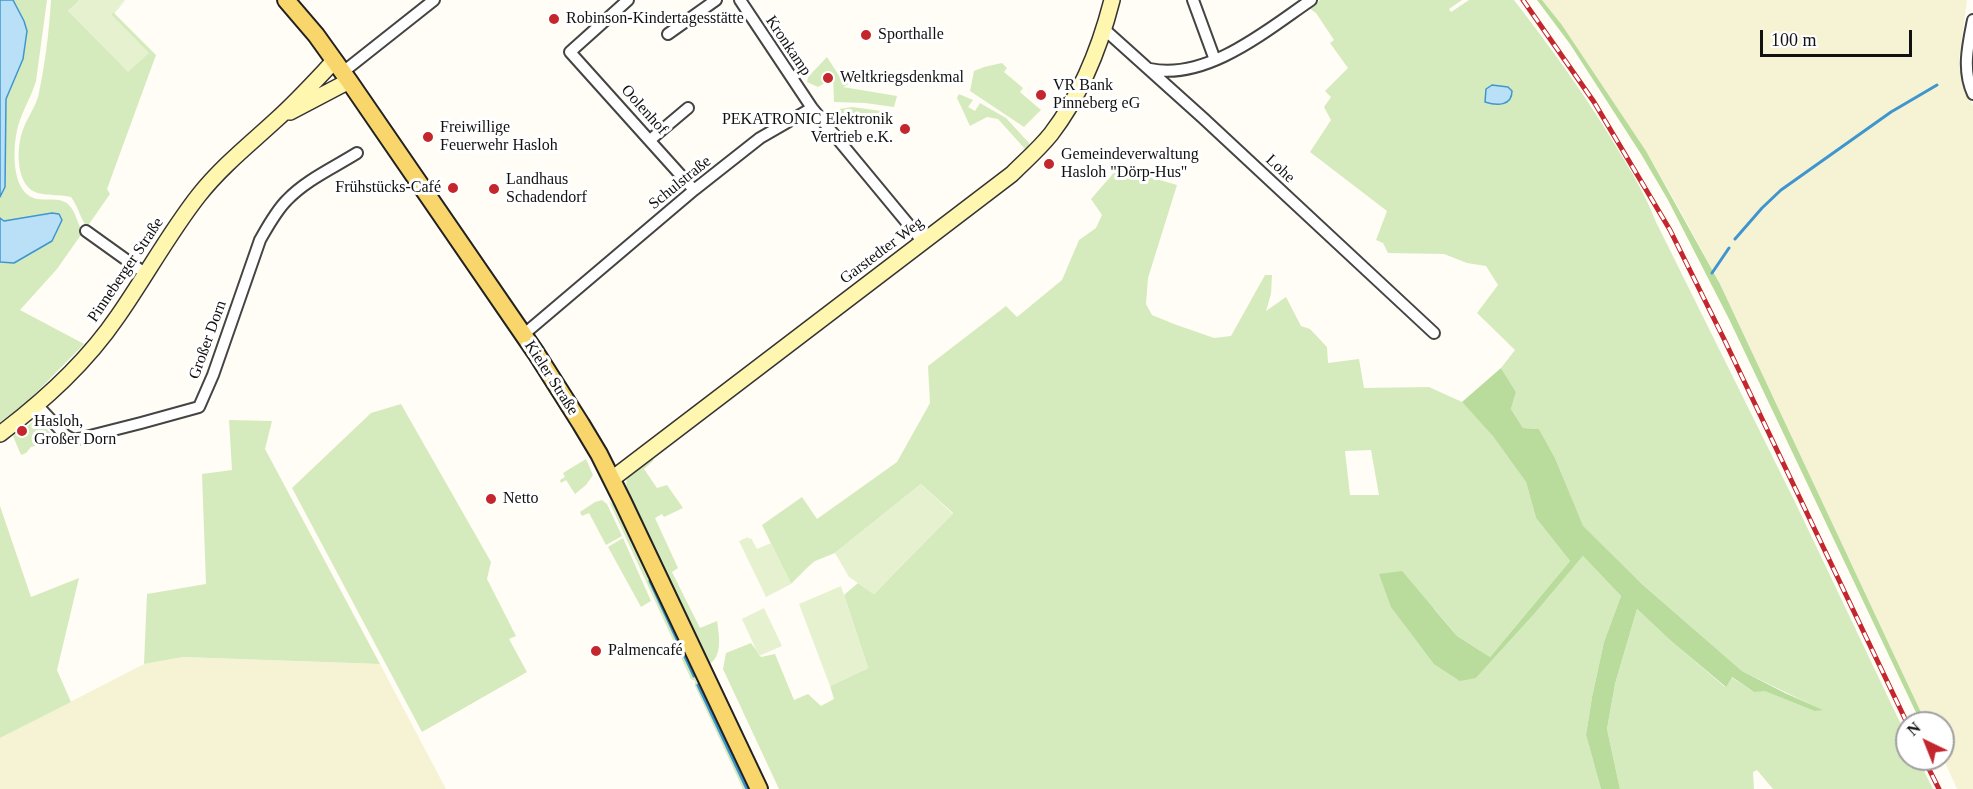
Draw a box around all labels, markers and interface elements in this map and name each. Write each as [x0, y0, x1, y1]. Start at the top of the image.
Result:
place label: Robinson-Kindertagesstätte [566, 9, 744, 29]
marker: Robinson-Kindertagesstätte [547, 12, 561, 26]
street label: Kronkamp [761, 12, 815, 80]
scale bar [1763, 18, 1914, 56]
place label: Sporthalle [878, 25, 944, 45]
marker: Sporthalle [859, 28, 873, 42]
text: 100 m [1771, 30, 1817, 50]
place label: Weltkriegsdenkmal [840, 68, 964, 88]
marker: Weltkriegsdenkmal [821, 71, 835, 85]
place label: VR Bank Pinneberg eG [1053, 76, 1140, 114]
street label: Oolenhof [617, 81, 671, 139]
marker: VR Bank Pinneberg eG [1034, 88, 1048, 102]
place label: PEKATRONIC Elektronik Vertrieb e.K. [722, 110, 893, 148]
place label: Freiwillige Feuerwehr Hasloh [440, 118, 558, 156]
marker: PEKATRONIC Elektronik Vertrieb e.K. [898, 122, 912, 136]
marker: Freiwillige Feuerwehr Hasloh [421, 130, 435, 144]
place label: Gemeindeverwaltung Hasloh "Dörp-Hus" [1061, 145, 1199, 183]
street label: Lohe [1261, 151, 1299, 187]
street label: Schulstraße [645, 152, 715, 214]
marker: Gemeindeverwaltung Hasloh "Dörp-Hus" [1042, 157, 1056, 171]
place label: Landhaus Schadendorf [506, 170, 587, 208]
place label: Frühstücks-Café [335, 178, 441, 198]
marker: Frühstücks-Café [446, 181, 460, 195]
marker: Landhaus Schadendorf [487, 182, 501, 196]
street label: Garstedter Weg [836, 213, 928, 289]
street label: Pinneberger Straße [84, 214, 168, 326]
street label: Großer Dorn [185, 298, 231, 382]
street label: Kieler Straße [520, 337, 582, 419]
place label: Hasloh, Großer Dorn [34, 412, 116, 450]
marker: Hasloh, Großer Dorn [15, 424, 29, 438]
place label: Netto [503, 489, 539, 509]
marker: Netto [484, 492, 498, 506]
place label: Palmencafé [608, 641, 683, 661]
marker: Palmencafé [589, 644, 603, 658]
north arrow [1895, 711, 1955, 771]
text: N [1904, 719, 1924, 739]

